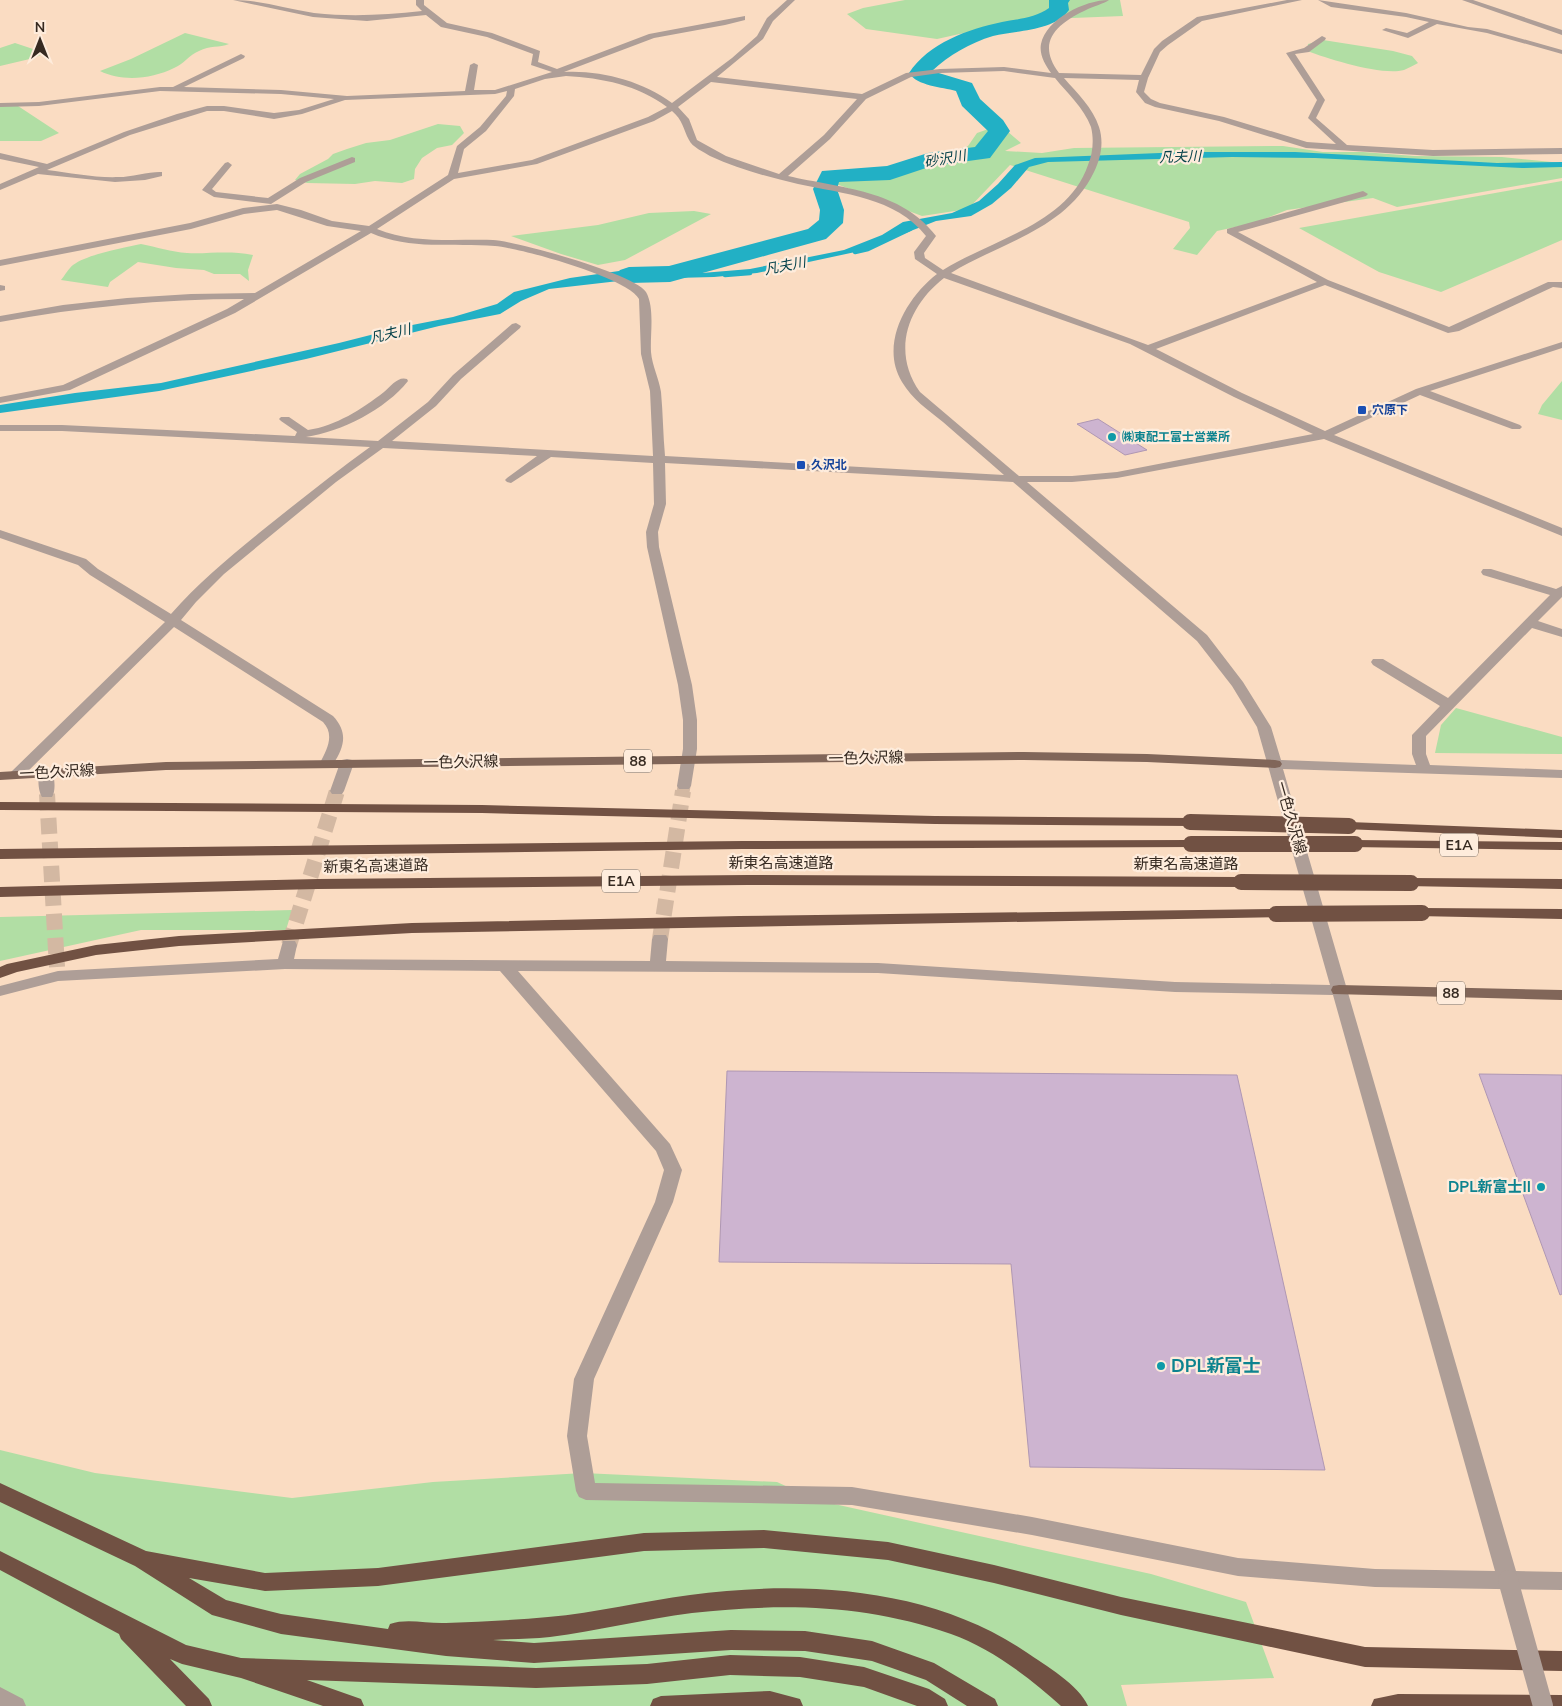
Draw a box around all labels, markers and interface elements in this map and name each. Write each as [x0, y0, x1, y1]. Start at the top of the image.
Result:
north arrow [15, 15, 65, 65]
text: N [35, 18, 45, 37]
water label: 砂沢川 [923, 146, 969, 172]
water label: 凡夫川 [1159, 147, 1203, 167]
water label: 凡夫川 [763, 252, 809, 279]
water label: 凡夫川 [367, 319, 415, 348]
place label: 穴原下 [1372, 402, 1408, 418]
marker: 穴原下 [1356, 404, 1368, 416]
place label: ㈱東配工富士営業所 [1122, 429, 1230, 445]
marker: ㈱東配工富士営業所 [1106, 431, 1118, 443]
place label: 久沢北 [811, 457, 847, 473]
marker: 久沢北 [795, 459, 807, 471]
street label: 一色久沢線 [828, 747, 904, 769]
road number: 88 [624, 749, 652, 772]
street label: 一色久沢線 [423, 751, 499, 773]
street label: 一色久沢線 [19, 760, 95, 784]
street label: 一色久沢線 [1271, 779, 1311, 857]
road number: E1A [1440, 834, 1478, 856]
street label: 新東名高速道路 [728, 853, 834, 873]
street label: 新東名高速道路 [1133, 854, 1239, 874]
street label: 新東名高速道路 [323, 855, 429, 877]
road number: E1A [602, 869, 640, 892]
road number: 88 [1437, 981, 1465, 1004]
place label: DPL新富士II [1448, 1177, 1531, 1197]
marker: DPL新富士II [1535, 1181, 1547, 1193]
place label: DPL新富士 [1171, 1354, 1261, 1378]
marker: DPL新富士 [1155, 1360, 1167, 1372]

